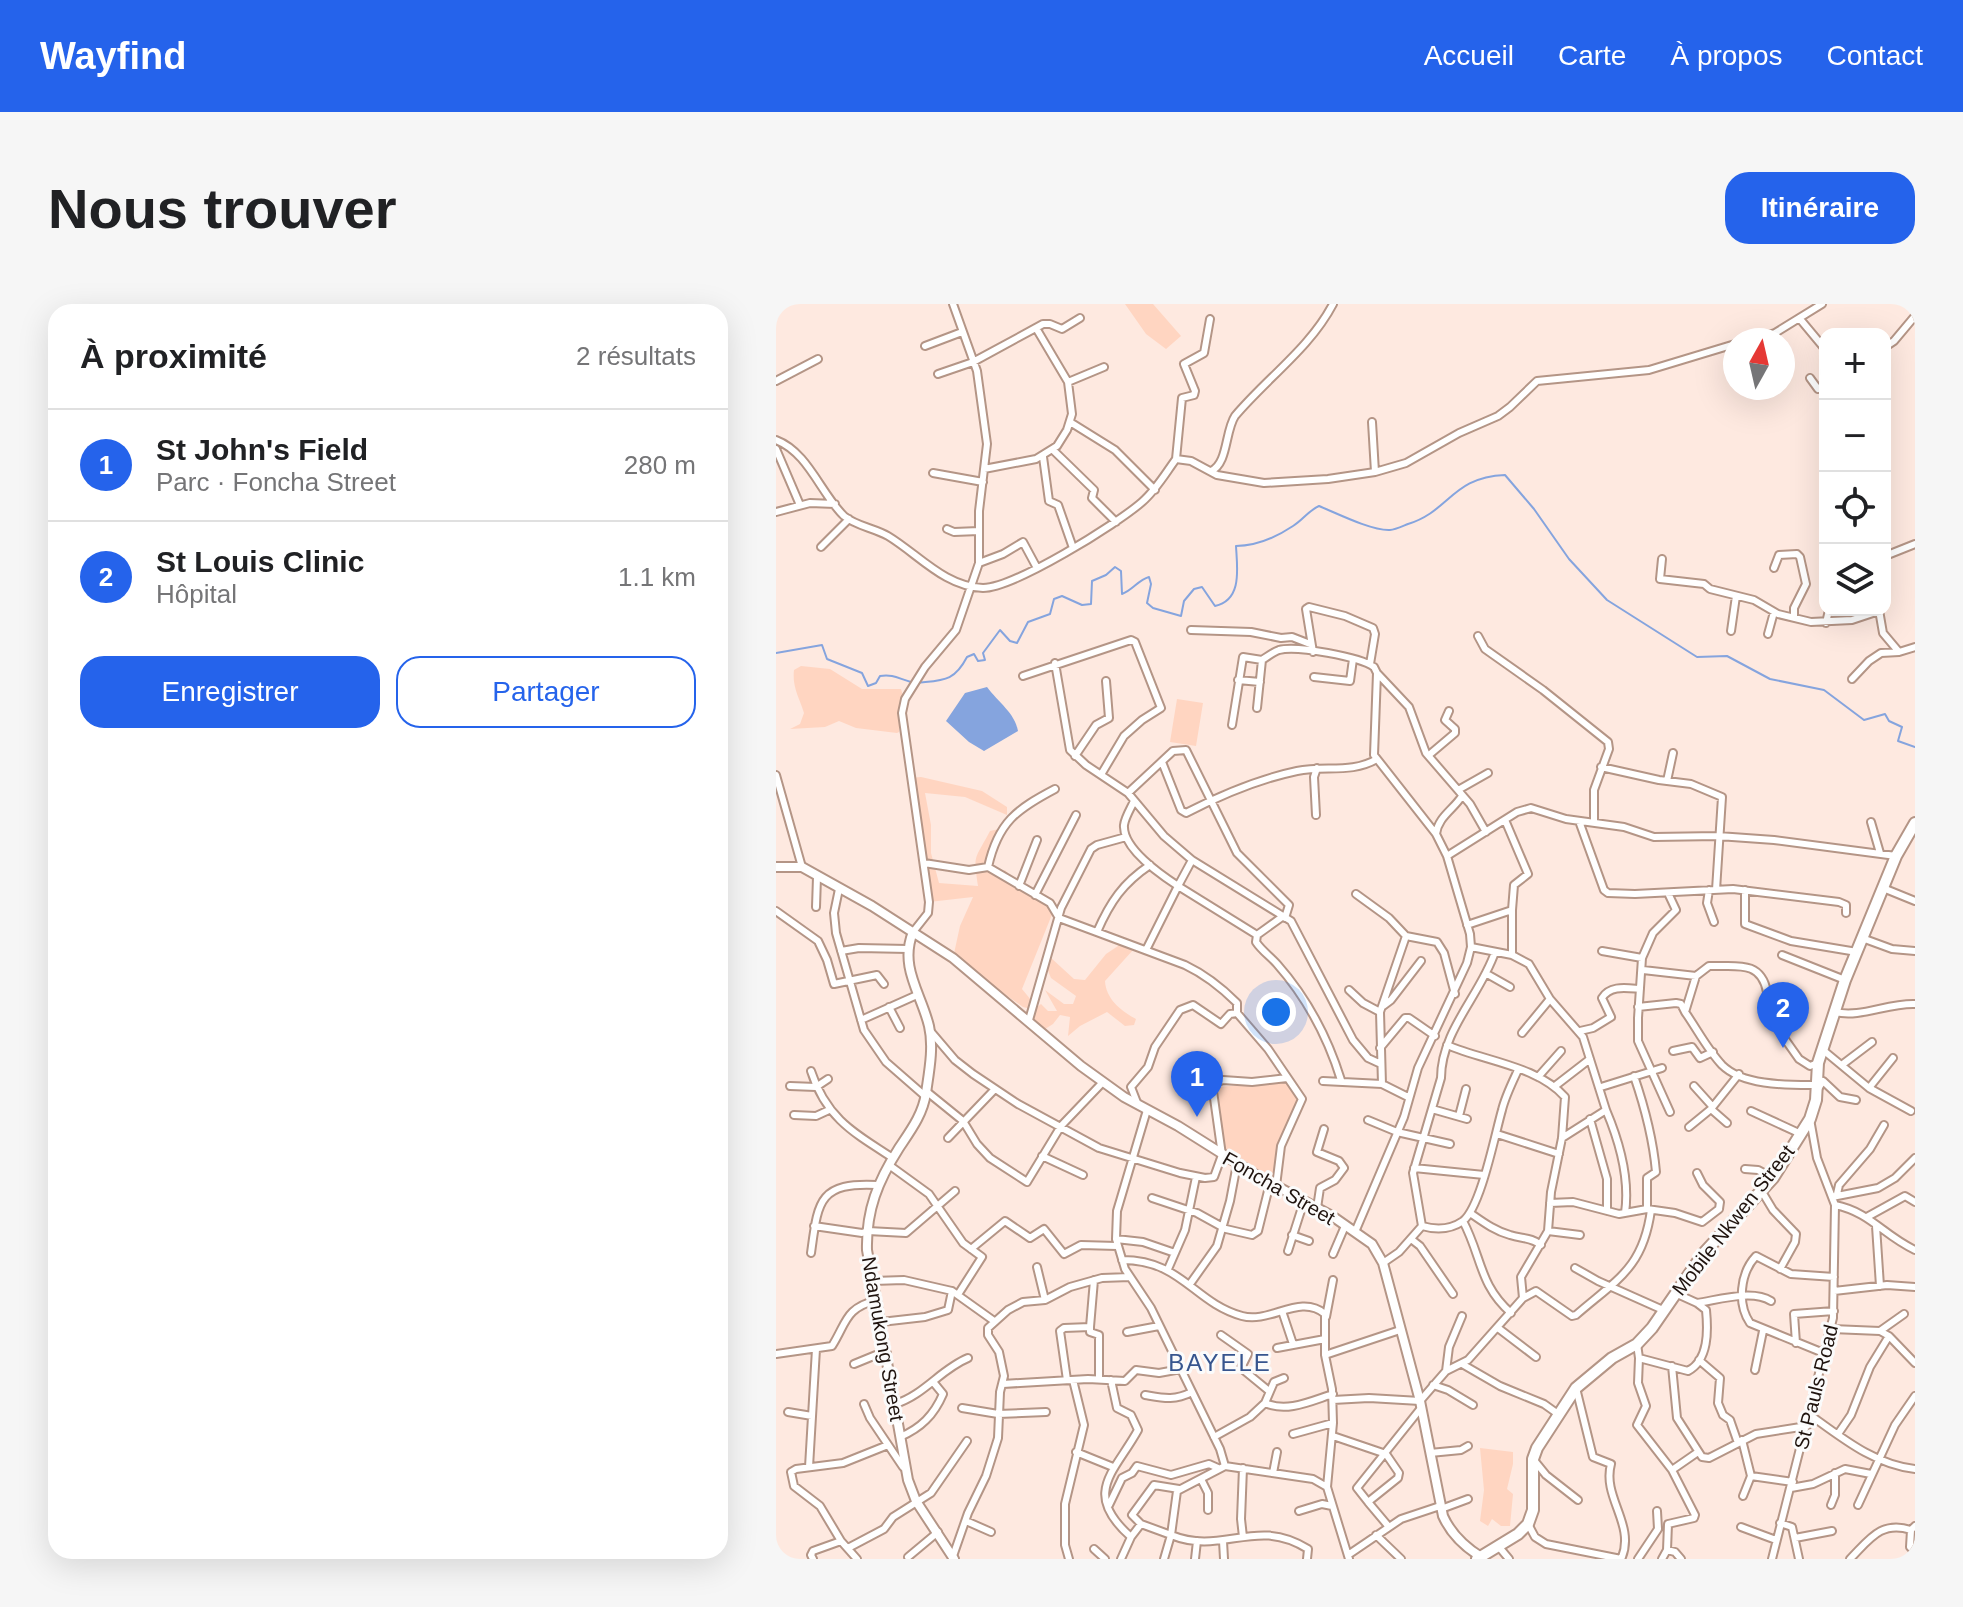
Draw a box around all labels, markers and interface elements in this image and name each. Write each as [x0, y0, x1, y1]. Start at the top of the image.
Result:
text: Wayfind [40, 35, 186, 77]
text: Accueil [1424, 40, 1514, 71]
text: Carte [1558, 40, 1626, 71]
text: À propos [1670, 40, 1783, 71]
text: Contact [1827, 40, 1923, 71]
button: Itinéraire [1725, 172, 1915, 244]
text: Nous trouver [48, 177, 397, 240]
north arrow [1723, 328, 1795, 400]
map controls [1819, 328, 1891, 616]
button: + [1819, 328, 1891, 400]
text: À proximité [80, 337, 267, 375]
text: 2 résultats [576, 341, 696, 371]
button: − [1819, 400, 1891, 472]
text: St John's Field [156, 433, 368, 466]
text: 1 [99, 450, 113, 480]
text: 280 m [624, 450, 696, 480]
text: Parc · Foncha Street [156, 467, 396, 497]
button: locate [1819, 472, 1891, 544]
button: layers [1819, 544, 1891, 616]
text: St Louis Clinic [156, 545, 364, 578]
text: 2 [99, 562, 113, 592]
text: 1.1 km [618, 562, 696, 592]
text: Hôpital [156, 579, 237, 609]
button: Enregistrer [80, 656, 380, 728]
button: Partager [396, 656, 696, 728]
pin: 2 [1757, 982, 1809, 1048]
your location [1256, 992, 1296, 1032]
pin: 1 [1171, 1051, 1223, 1117]
street label: Mobile Nkwen Street [1668, 1140, 1799, 1299]
street label: Foncha Street [1219, 1147, 1339, 1229]
street label: Ndamukong Street [858, 1255, 908, 1423]
street label: St Pauls Road [1790, 1322, 1842, 1452]
district label: BAYELE [1168, 1349, 1272, 1376]

